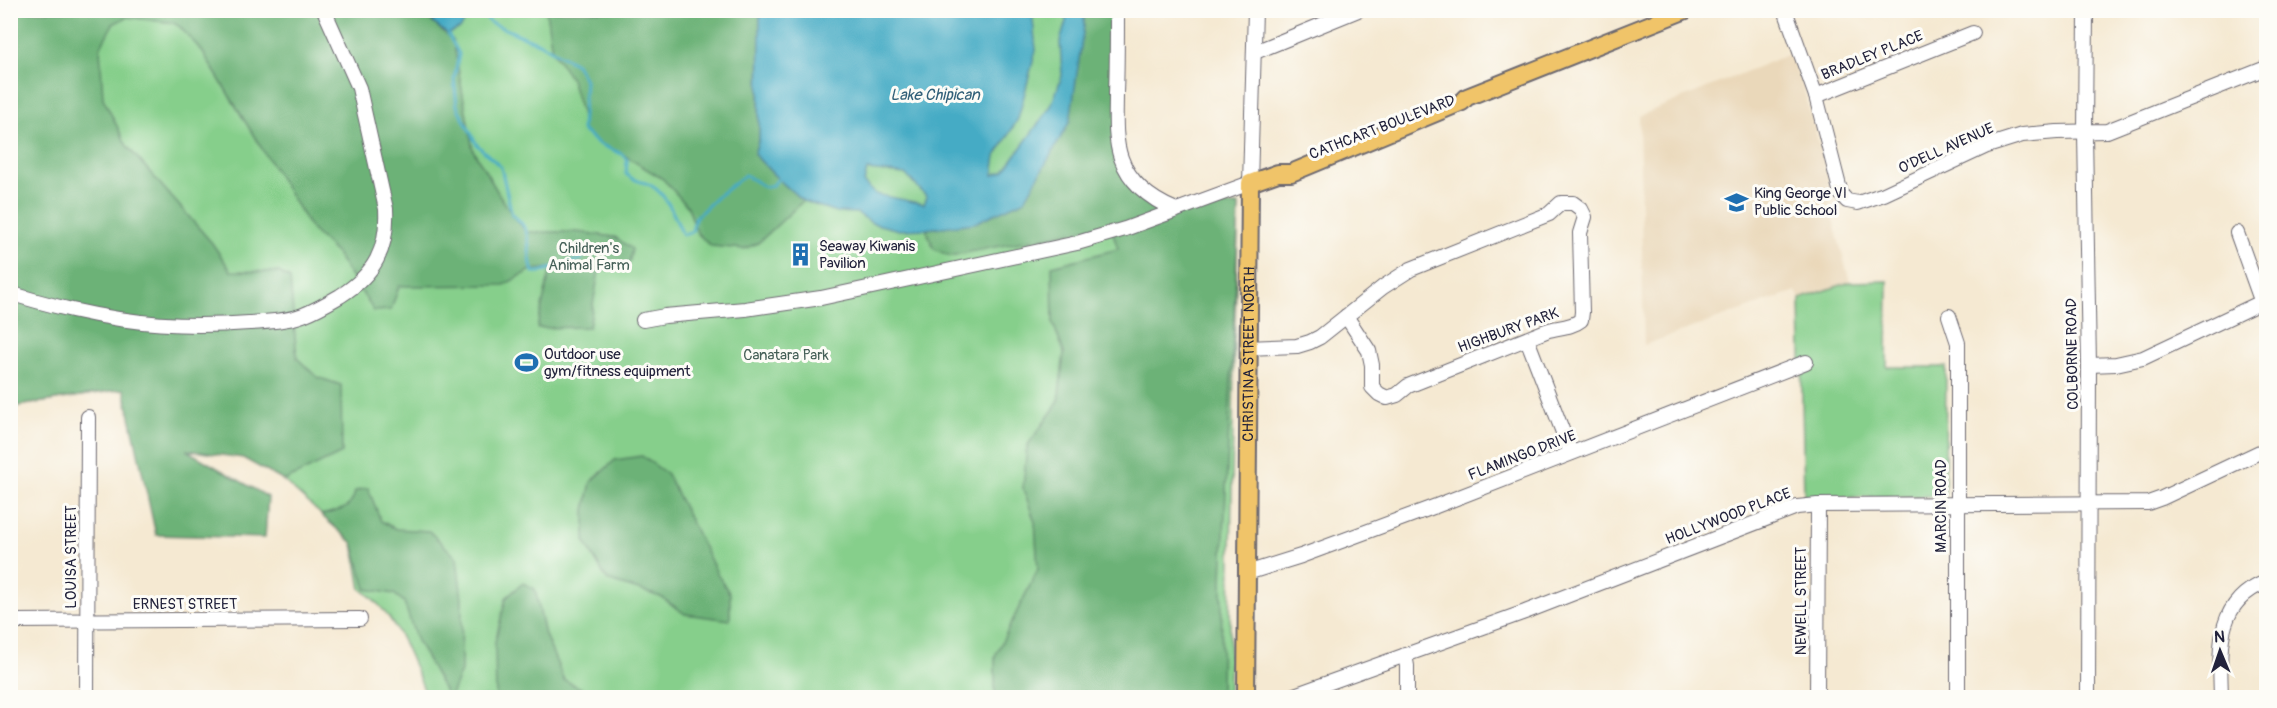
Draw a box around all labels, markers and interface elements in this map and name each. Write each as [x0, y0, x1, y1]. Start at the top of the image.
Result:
street label: BRADLEY PLACE [1819, 26, 1926, 85]
water label: Lake Chipican [890, 85, 981, 105]
street label: CATHCART BOULEVARD [1307, 91, 1458, 164]
street label: O'DELL AVENUE [1895, 119, 1997, 178]
place label: King George VI Public School [1754, 184, 1847, 220]
school or university icon: King George VI Public School [1723, 189, 1749, 215]
place label: Seaway Kiwanis Pavilion [819, 237, 915, 273]
park label: Children's Animal Farm [548, 239, 630, 275]
building icon: Seaway Kiwanis Pavilion [788, 242, 814, 268]
street label: CHRISTINA STREET NORTH [1239, 266, 1259, 442]
street label: COLBORNE ROAD [2062, 298, 2083, 410]
street label: HIGHBURY PARK [1455, 303, 1561, 358]
place label: Outdoor use gym/fitness equipment [544, 345, 691, 381]
park label: Canatara Park [743, 346, 830, 365]
sports icon: Outdoor use gym/fitness equipment [513, 350, 539, 376]
street label: FLAMINGO DRIVE [1465, 426, 1579, 485]
street label: MARCIN ROAD [1932, 459, 1951, 553]
street label: HOLLYWOOD PLACE [1663, 484, 1794, 549]
street label: LOUISA STREET [62, 505, 81, 609]
street label: NEWELL STREET [1792, 547, 1811, 655]
street label: ERNEST STREET [133, 595, 237, 614]
north arrow [2190, 621, 2250, 681]
text: N [2214, 627, 2225, 647]

